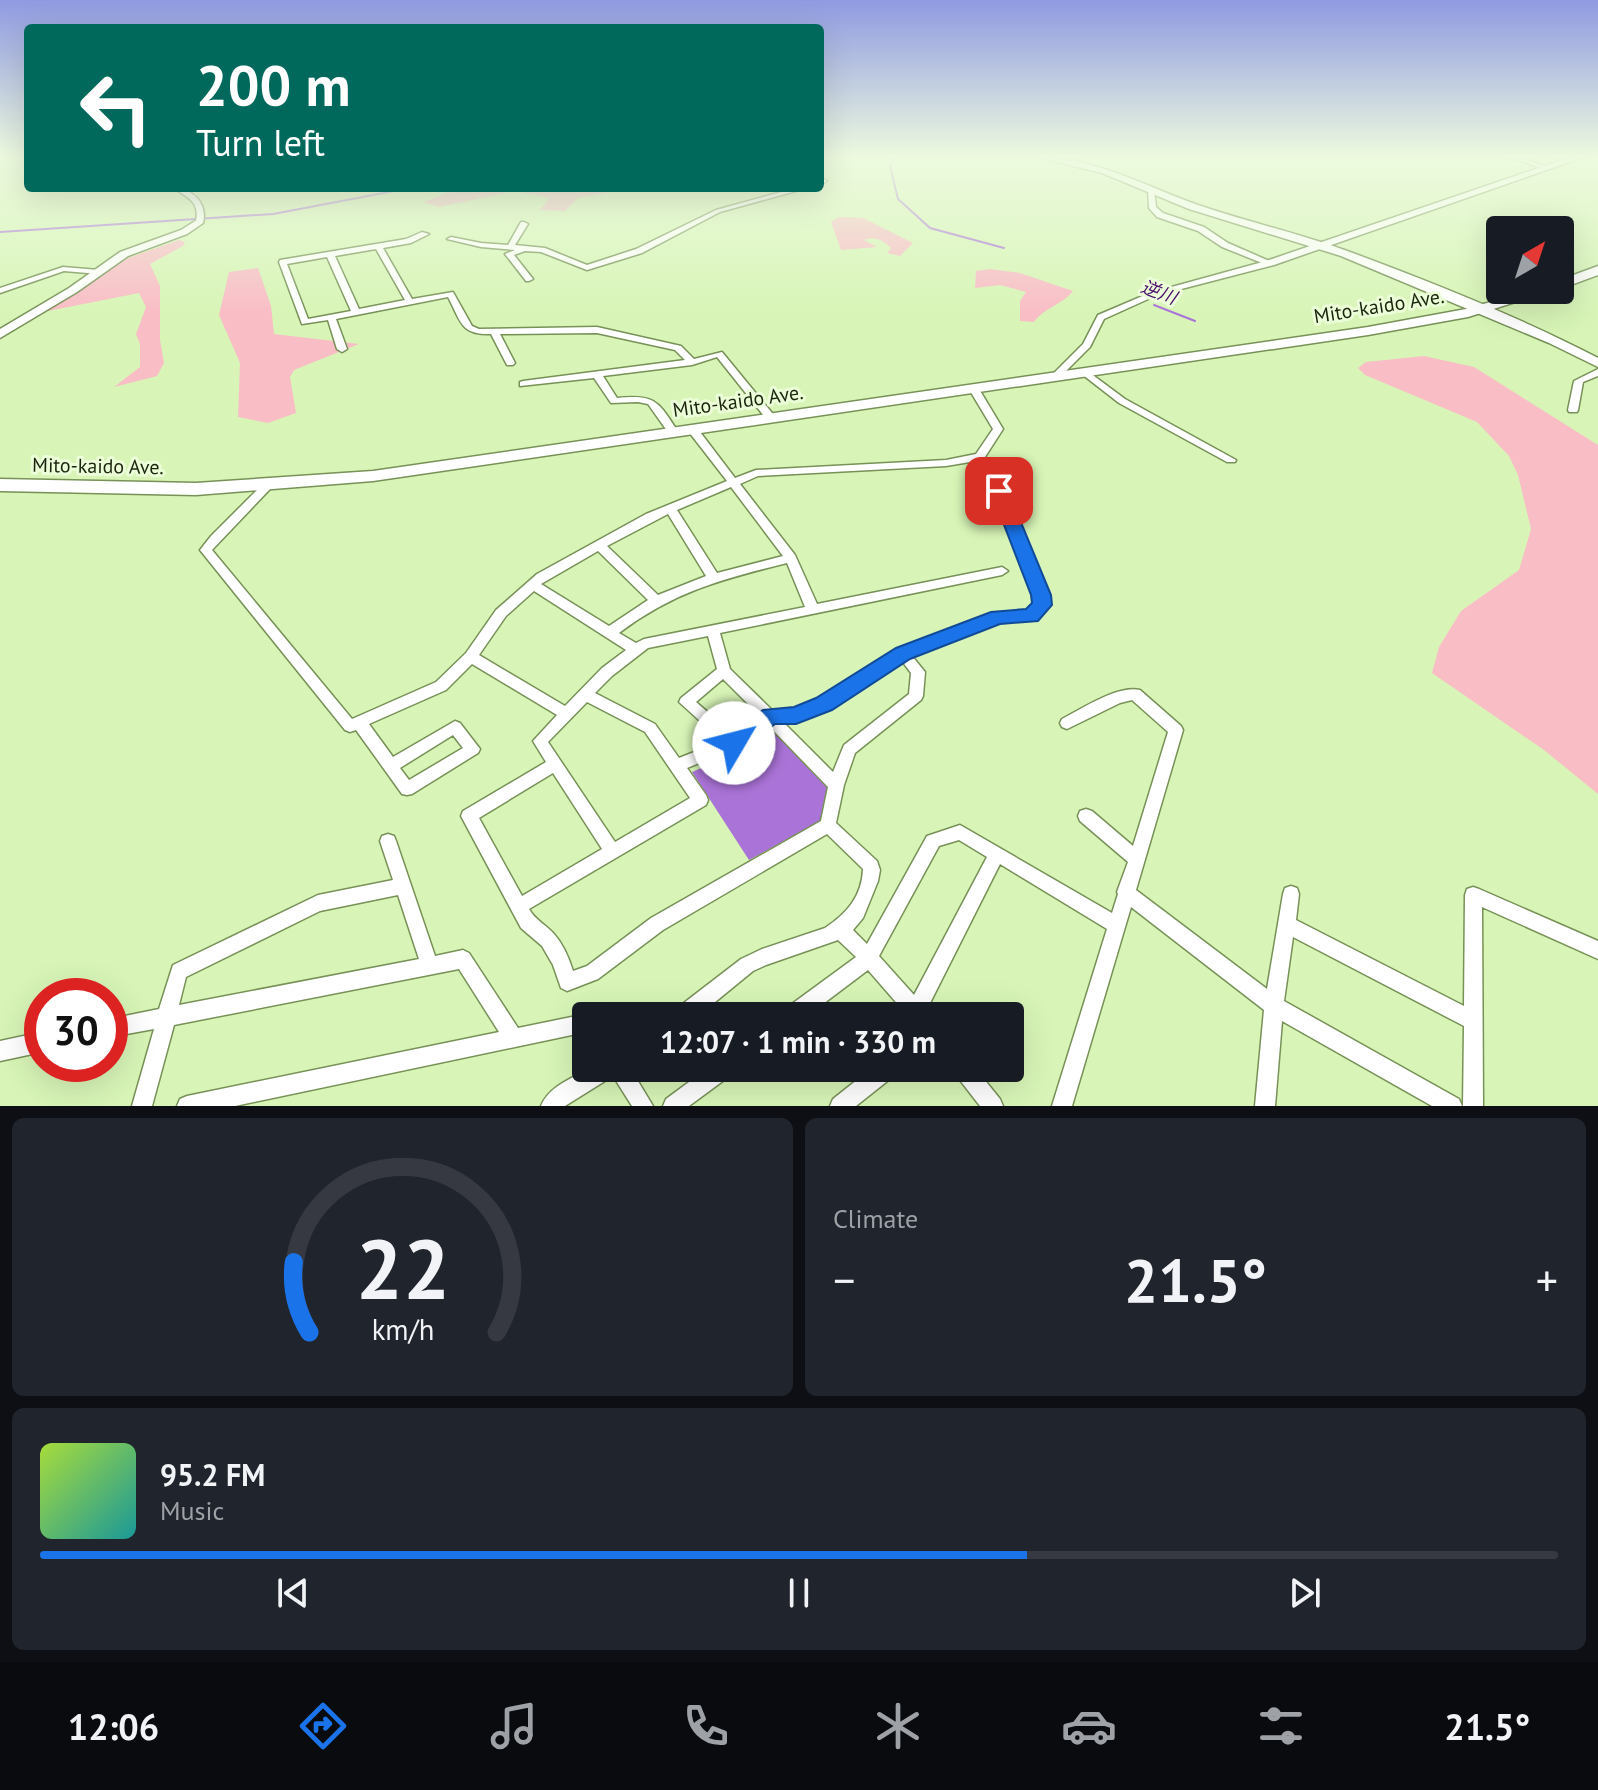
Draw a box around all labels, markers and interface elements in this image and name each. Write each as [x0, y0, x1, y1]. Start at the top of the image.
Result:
text: 200 m [196, 49, 351, 121]
icon: left [64, 56, 168, 160]
text: Turn left [196, 119, 325, 166]
north arrow [1486, 216, 1574, 304]
map controls [1486, 216, 1574, 304]
water label: 逆川 [1138, 275, 1182, 310]
street label: Mito-kaido Ave. [1312, 283, 1446, 329]
street label: Mito-kaido Ave. [671, 379, 805, 423]
street label: Mito-kaido Ave. [32, 452, 164, 480]
pin [965, 457, 1033, 525]
icon: arrive [977, 469, 1021, 513]
position arrow [692, 701, 776, 785]
speed limit sign: 30 [24, 978, 128, 1082]
text: 12:07 · 1 min · 330 m [660, 1022, 936, 1061]
text: Climate [833, 1202, 918, 1235]
text: 22 [355, 1214, 450, 1322]
text: 21.5° [1124, 1241, 1267, 1319]
text: − [833, 1251, 855, 1308]
text: + [1536, 1251, 1558, 1308]
text: km/h [371, 1311, 434, 1348]
text: 95.2 FM [160, 1455, 265, 1494]
text: Music [160, 1494, 224, 1527]
icon: previous [271, 1571, 315, 1615]
icon: pause [777, 1571, 821, 1615]
icon: next [1283, 1571, 1327, 1615]
icon: directions [295, 1698, 351, 1754]
icon: music [486, 1698, 542, 1754]
icon: phone [678, 1698, 734, 1754]
icon: climate [870, 1698, 926, 1754]
icon: car [1061, 1698, 1117, 1754]
icon: filters [1253, 1698, 1309, 1754]
text: 12:06 [68, 1703, 159, 1750]
text: 21.5° [1444, 1703, 1530, 1750]

